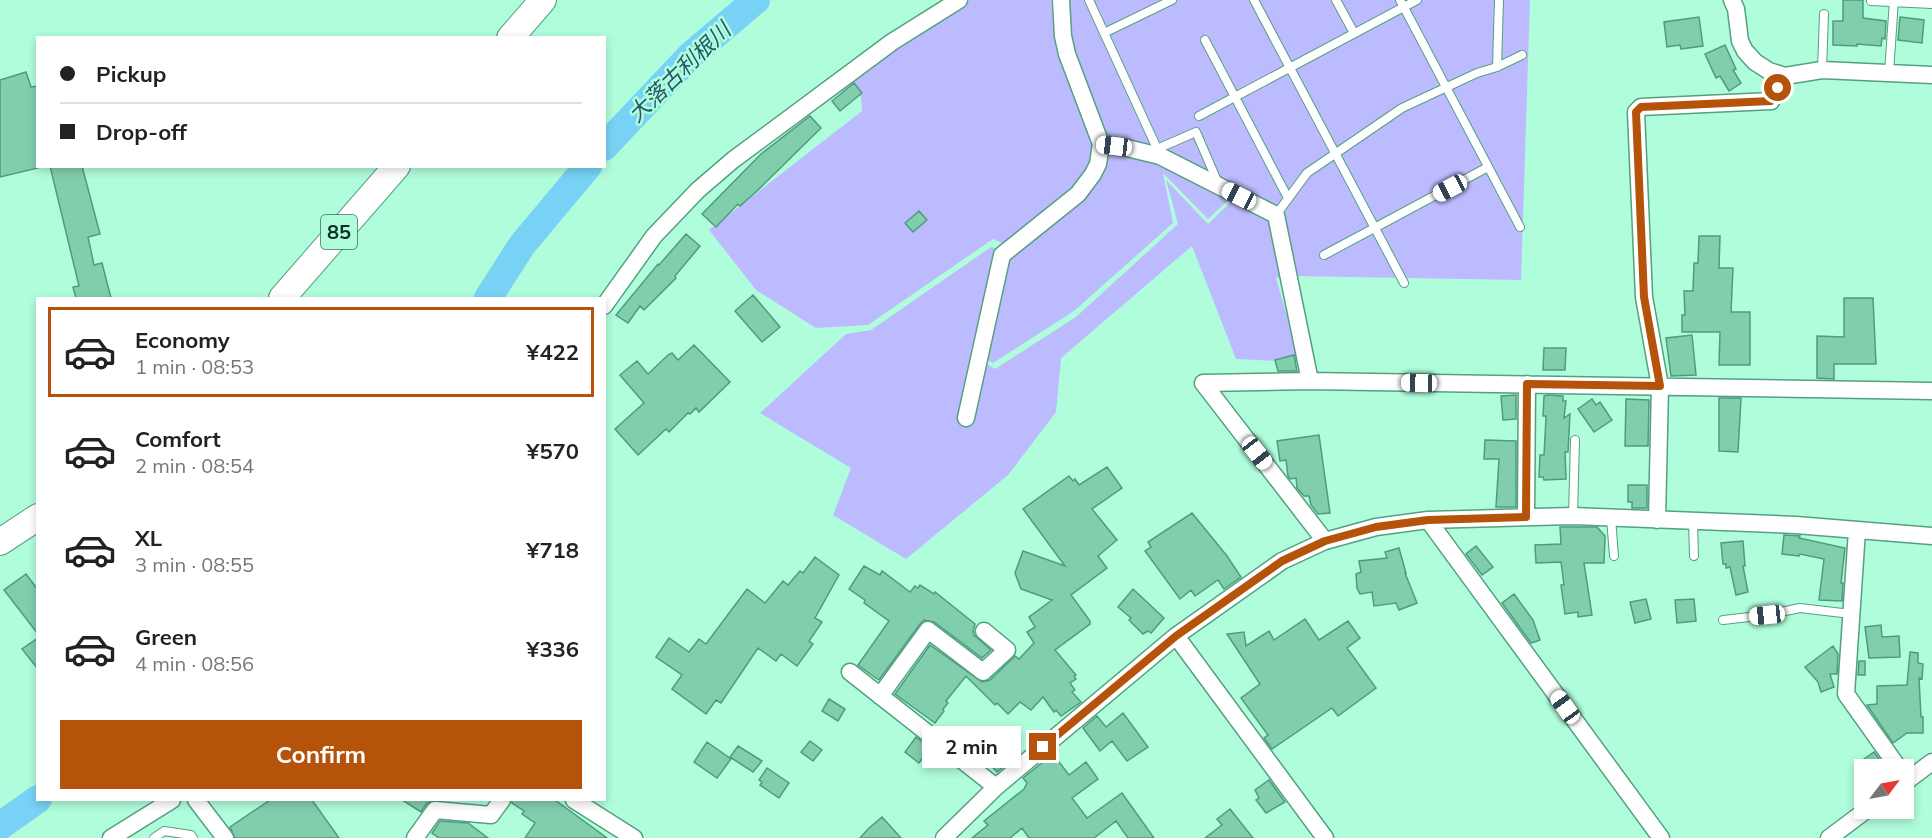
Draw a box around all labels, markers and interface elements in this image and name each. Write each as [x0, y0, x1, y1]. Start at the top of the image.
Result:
water label: 大落古利根川 [622, 15, 738, 128]
text: Pickup [96, 60, 166, 88]
route start [1764, 74, 1791, 101]
text: Drop-off [96, 118, 187, 146]
car [1095, 135, 1133, 157]
car [1430, 172, 1470, 204]
car [1219, 180, 1259, 212]
road number: 85 [321, 215, 357, 249]
icon: car [63, 325, 117, 379]
text: Economy [135, 326, 230, 354]
text: ¥422 [526, 338, 579, 366]
text: 1 min · 08:53 [135, 354, 254, 379]
car [1401, 374, 1437, 392]
icon: car [63, 424, 117, 478]
text: Comfort [135, 425, 221, 453]
car [1239, 433, 1275, 473]
text: ¥570 [526, 437, 579, 465]
text: 2 min · 08:54 [135, 453, 254, 478]
icon: car [63, 523, 117, 577]
text: XL [135, 524, 162, 552]
text: ¥718 [526, 536, 579, 564]
text: 3 min · 08:55 [135, 552, 254, 577]
car [1748, 604, 1786, 626]
icon: car [63, 622, 117, 676]
text: Green [135, 623, 197, 651]
text: ¥336 [526, 635, 579, 663]
text: 4 min · 08:56 [135, 651, 254, 676]
car [1547, 687, 1583, 727]
button: Confirm [60, 720, 582, 789]
callout: 2 min [923, 726, 1022, 768]
route end [1029, 733, 1056, 760]
text: 2 min [945, 734, 998, 759]
north arrow [1854, 759, 1914, 819]
map controls [1854, 759, 1914, 819]

